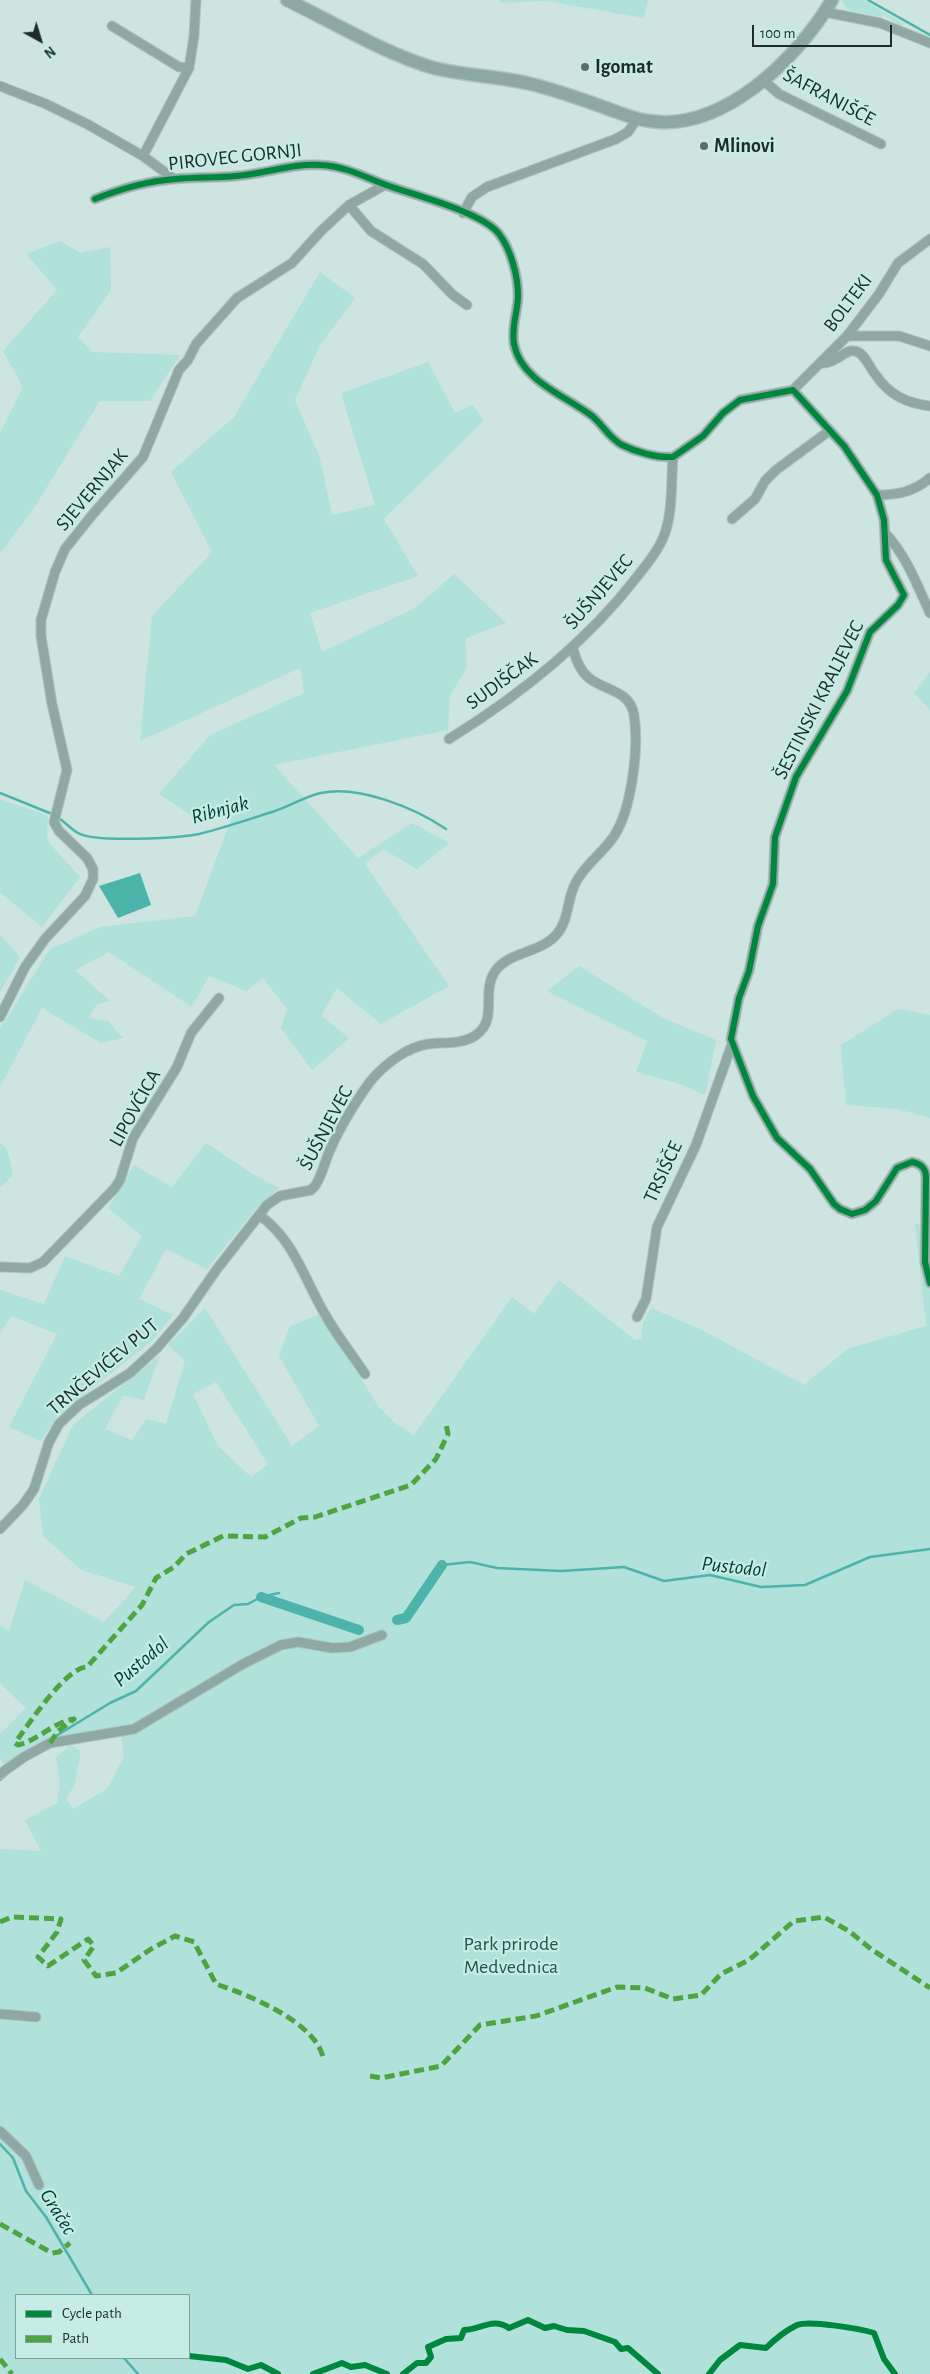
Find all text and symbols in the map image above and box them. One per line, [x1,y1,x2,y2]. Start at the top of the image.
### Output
north arrow [15,15,65,65]
scale bar [755,15,895,47]
text: 100 m [760,26,795,41]
text: N [41,43,58,60]
place label: Igomat [595,55,653,79]
marker: Igomat [579,61,591,73]
street label: ŠAFRANIŠĆE [779,63,879,131]
place label: Mlinovi [714,134,775,158]
street label: PIROVEC GORNJI [167,138,303,176]
marker: Mlinovi [698,140,710,152]
street label: BOLTEKI [818,269,878,337]
street label: SJEVERNJAK [51,444,133,536]
street label: ŠUŠNJEVEC [560,549,638,635]
street label: ŠESTINSKI KRALJEVEC [769,617,869,783]
street label: SUDIŠČAK [462,647,542,715]
water label: Ribnjak [188,790,252,830]
street label: LIPOVČICA [104,1065,166,1151]
street label: ŠUŠNJEVEC [294,1082,358,1174]
street label: TRSIŠČE [638,1137,688,1207]
street label: TRNČEVIĆEV PUT [42,1313,164,1421]
water label: Pustodol [700,1551,768,1583]
water label: Pustodol [108,1631,174,1693]
park label: Park prirode Medvednica [464,1932,558,1979]
water label: Gračec [34,2184,82,2240]
legend [15,2294,190,2359]
text: Cycle path [62,2306,122,2321]
text: Path [62,2331,89,2346]

